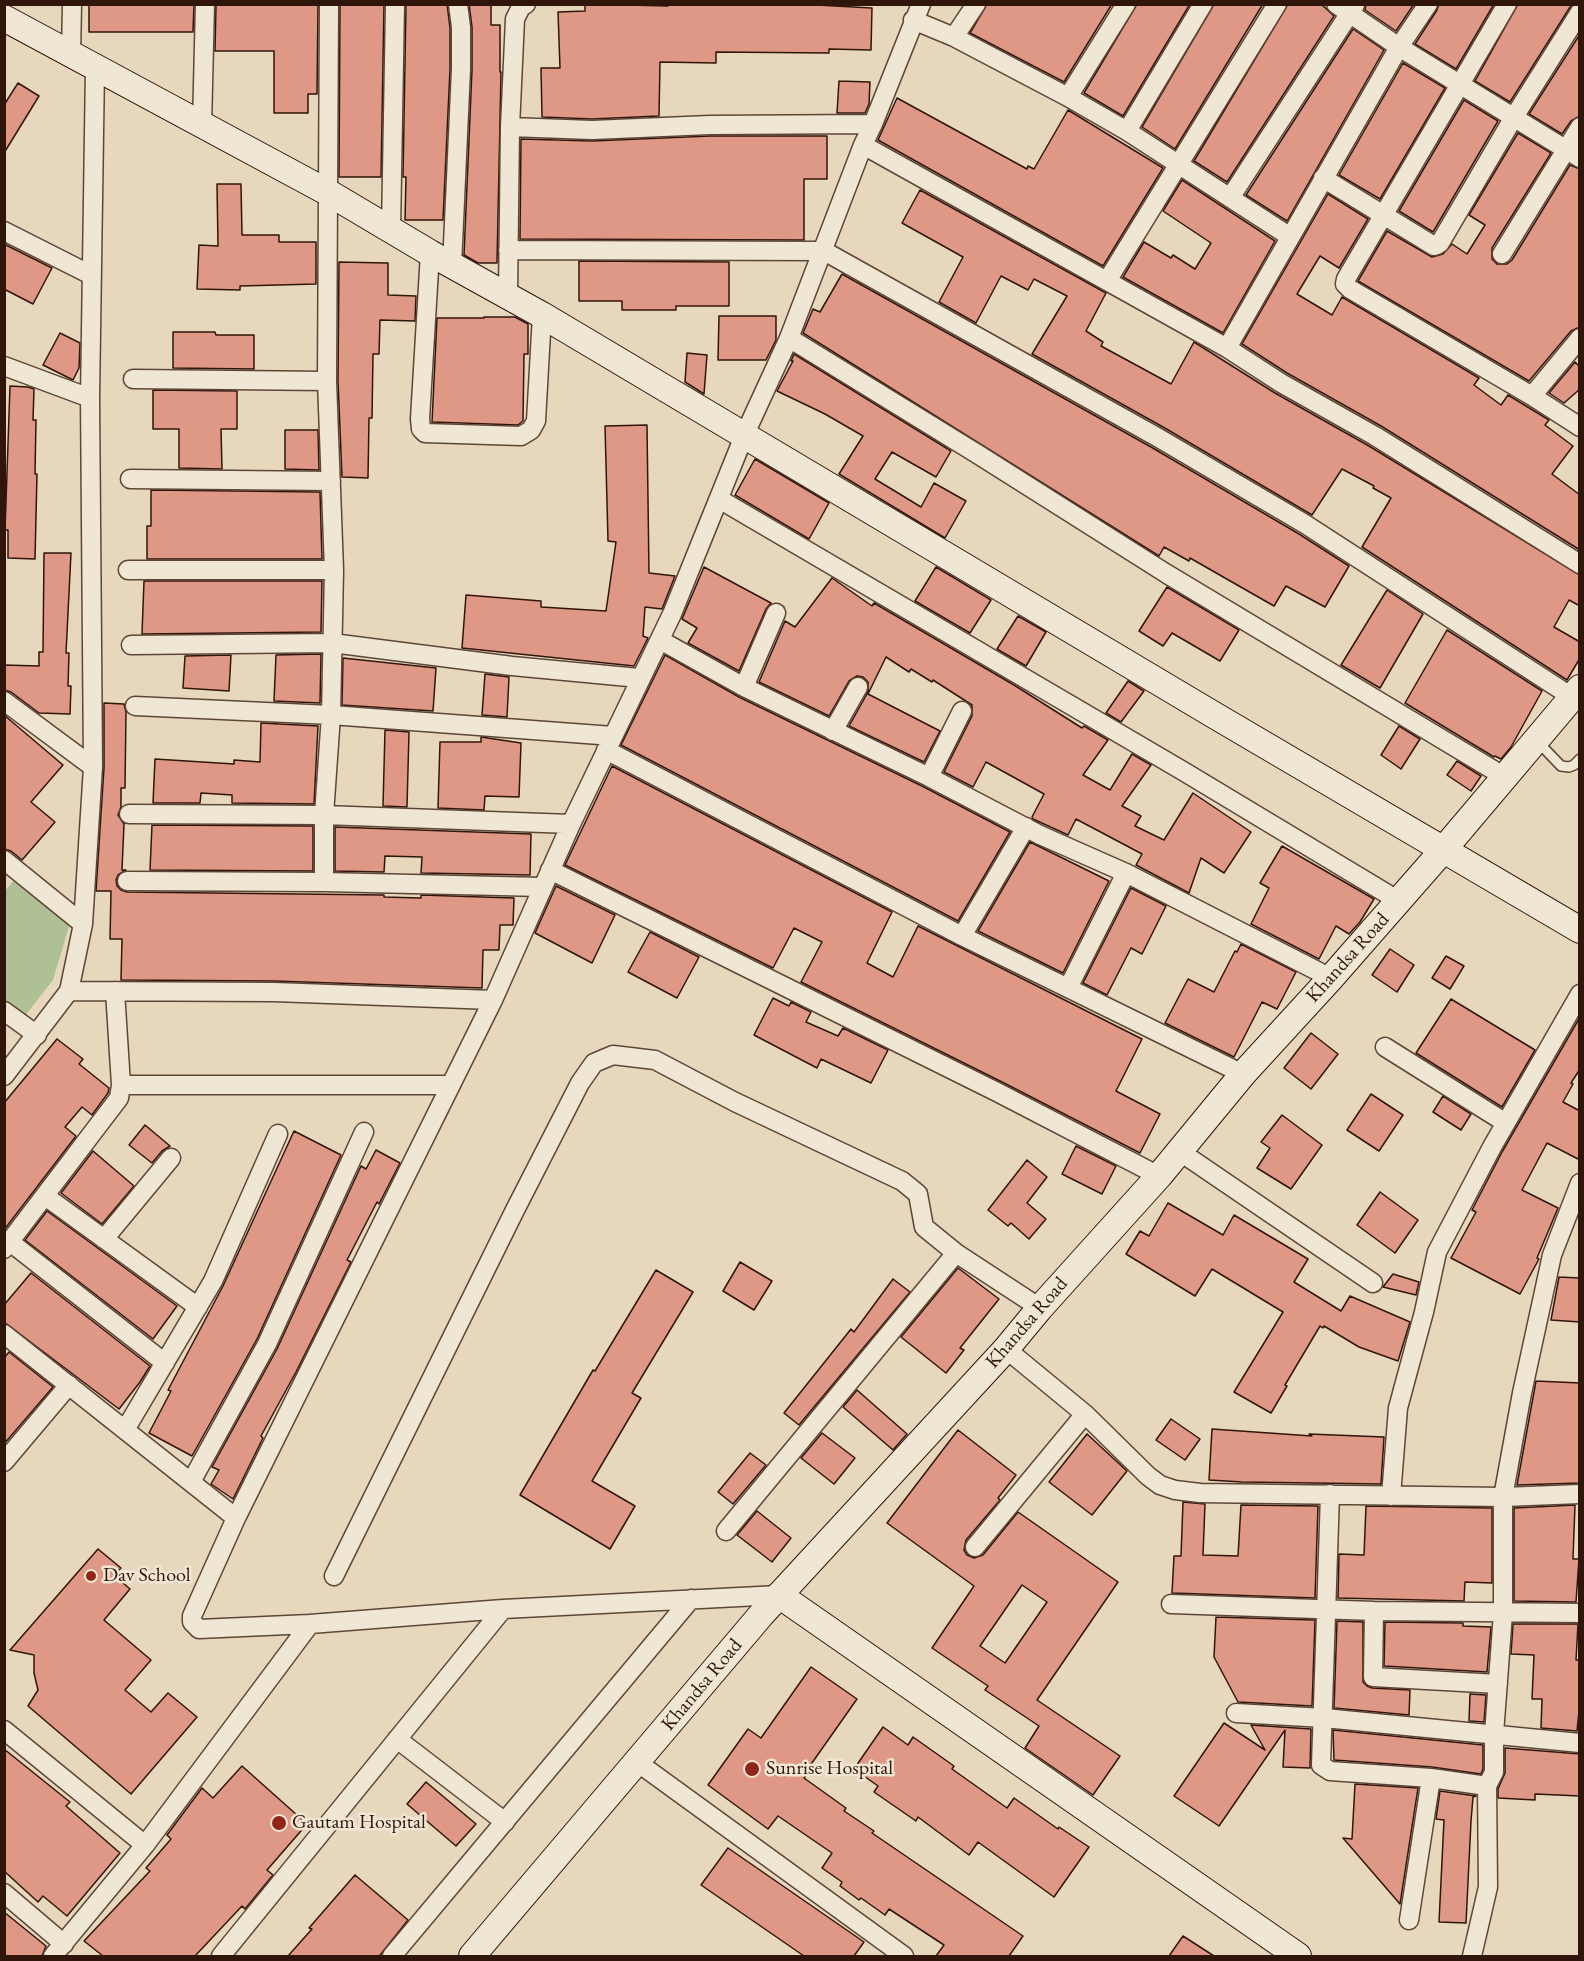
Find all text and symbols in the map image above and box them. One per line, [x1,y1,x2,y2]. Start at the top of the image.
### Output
street label: Khandsa Road [1301,908,1395,1008]
street label: Khandsa Road [981,1273,1073,1373]
place label: Dav School [103,1564,190,1588]
marker: Dav School [84,1569,98,1583]
street label: Khandsa Road [657,1634,747,1736]
place label: Sunrise Hospital [766,1757,893,1781]
marker: Sunrise Hospital [743,1760,761,1778]
place label: Gautam Hospital [292,1811,426,1835]
marker: Gautam Hospital [270,1814,288,1832]

